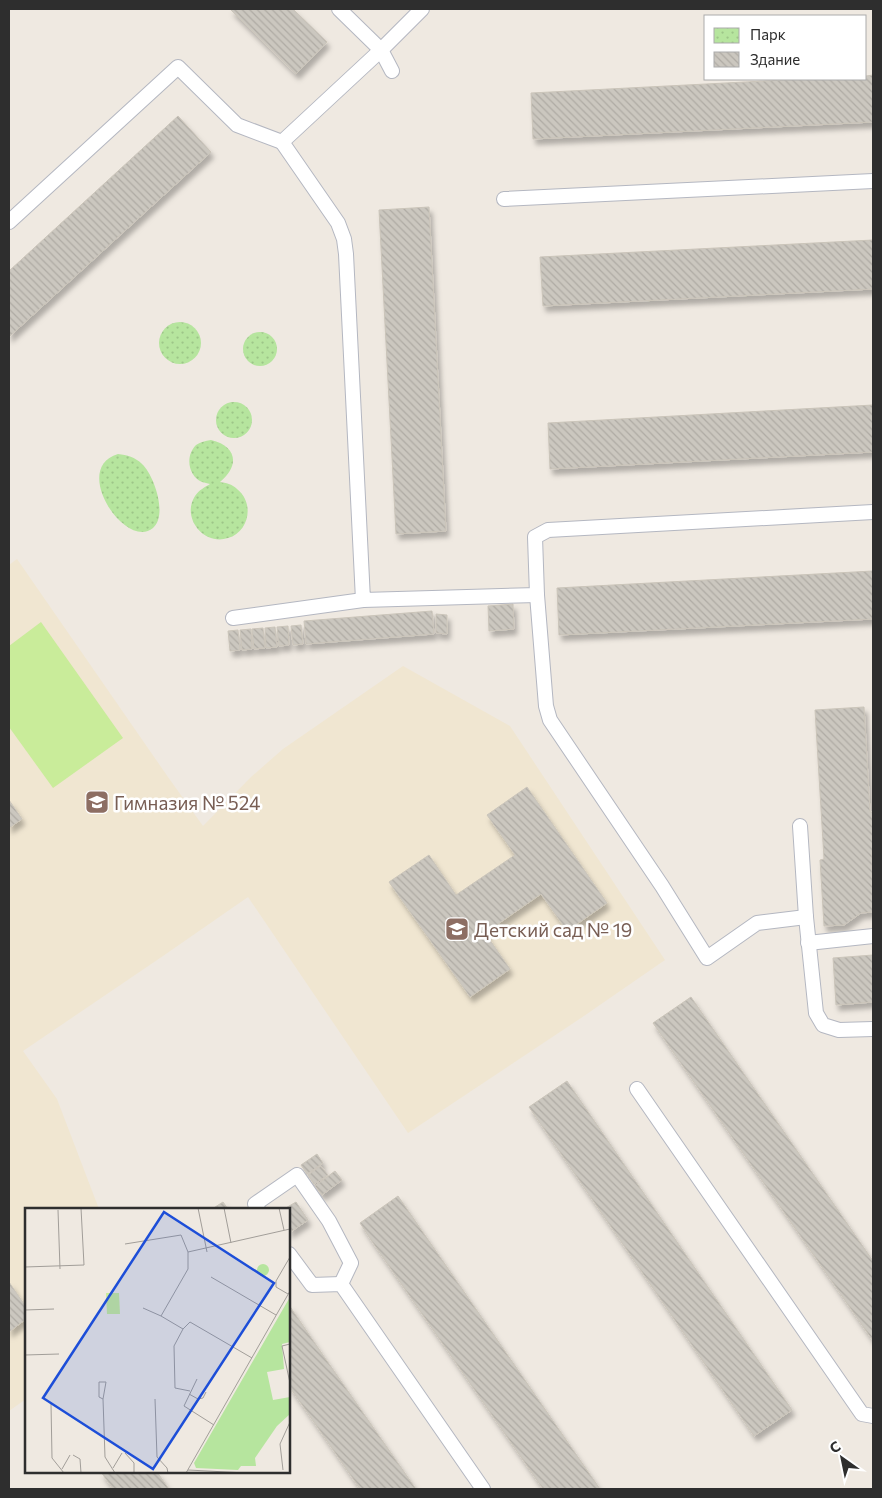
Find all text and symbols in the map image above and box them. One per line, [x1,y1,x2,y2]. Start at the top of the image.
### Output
legend [704,15,867,80]
text: Парк [750,25,786,43]
text: Здание [750,50,800,68]
school or university icon: Гимназия № 524 [84,789,110,815]
place label: Гимназия № 524 [114,791,260,814]
school or university icon: Детский сад № 19 [444,916,470,942]
place label: Детский сад № 19 [474,918,632,941]
inset map [25,1208,290,1473]
north arrow [817,1433,867,1483]
text: С [826,1437,843,1456]

